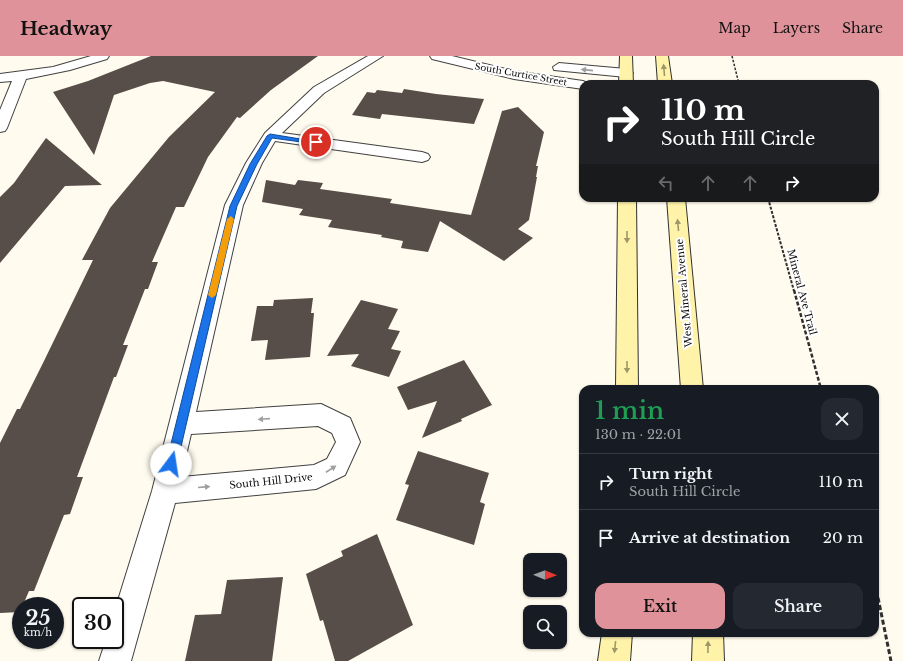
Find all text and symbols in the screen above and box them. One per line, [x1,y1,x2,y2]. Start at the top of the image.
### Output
text: Headway [20,17,112,40]
text: Map [718,19,751,37]
text: Layers [773,19,820,37]
text: Share [842,19,883,37]
street label: South Curtice Street [474,60,569,88]
one-way arrow [660,64,667,76]
one-way arrow [581,67,593,73]
text: 110 m [661,93,745,128]
icon: right [595,96,647,148]
pin [299,125,333,159]
text: South Hill Circle [661,128,815,150]
icon: arrive [305,131,327,153]
icon: left [655,172,677,194]
icon: ahead [697,172,719,194]
icon: ahead [739,172,761,194]
icon: right [781,172,803,194]
one-way arrow [675,219,681,231]
one-way arrow [624,231,630,244]
street label: West Mineral Avenue [673,238,695,349]
street label: Mineral Ave Trail [784,248,820,336]
one-way arrow [623,361,630,373]
text: 1 min [595,396,664,425]
button: close [821,398,863,440]
one-way arrow [258,415,270,422]
text: 130 m · 22:01 [595,426,682,443]
position arrow [150,443,192,485]
text: Turn right [629,464,712,483]
one-way arrow [325,465,337,472]
street label: South Hill Drive [229,470,314,492]
icon: right [595,471,617,493]
text: 110 m [819,472,863,491]
text: South Hill Circle [629,483,740,500]
one-way arrow [198,484,210,491]
icon: arrive [595,527,617,549]
text: Arrive at destination [629,528,790,547]
text: 20 m [823,528,863,547]
north arrow [523,553,567,597]
map controls [523,553,567,649]
button: Exit [595,583,725,629]
button: Share [733,583,863,629]
speed limit sign: 30 [72,597,124,649]
button: search [523,605,567,649]
text: 25 [26,606,50,630]
text: km/h [24,626,52,639]
one-way arrow [705,640,711,653]
one-way arrow [612,641,619,653]

